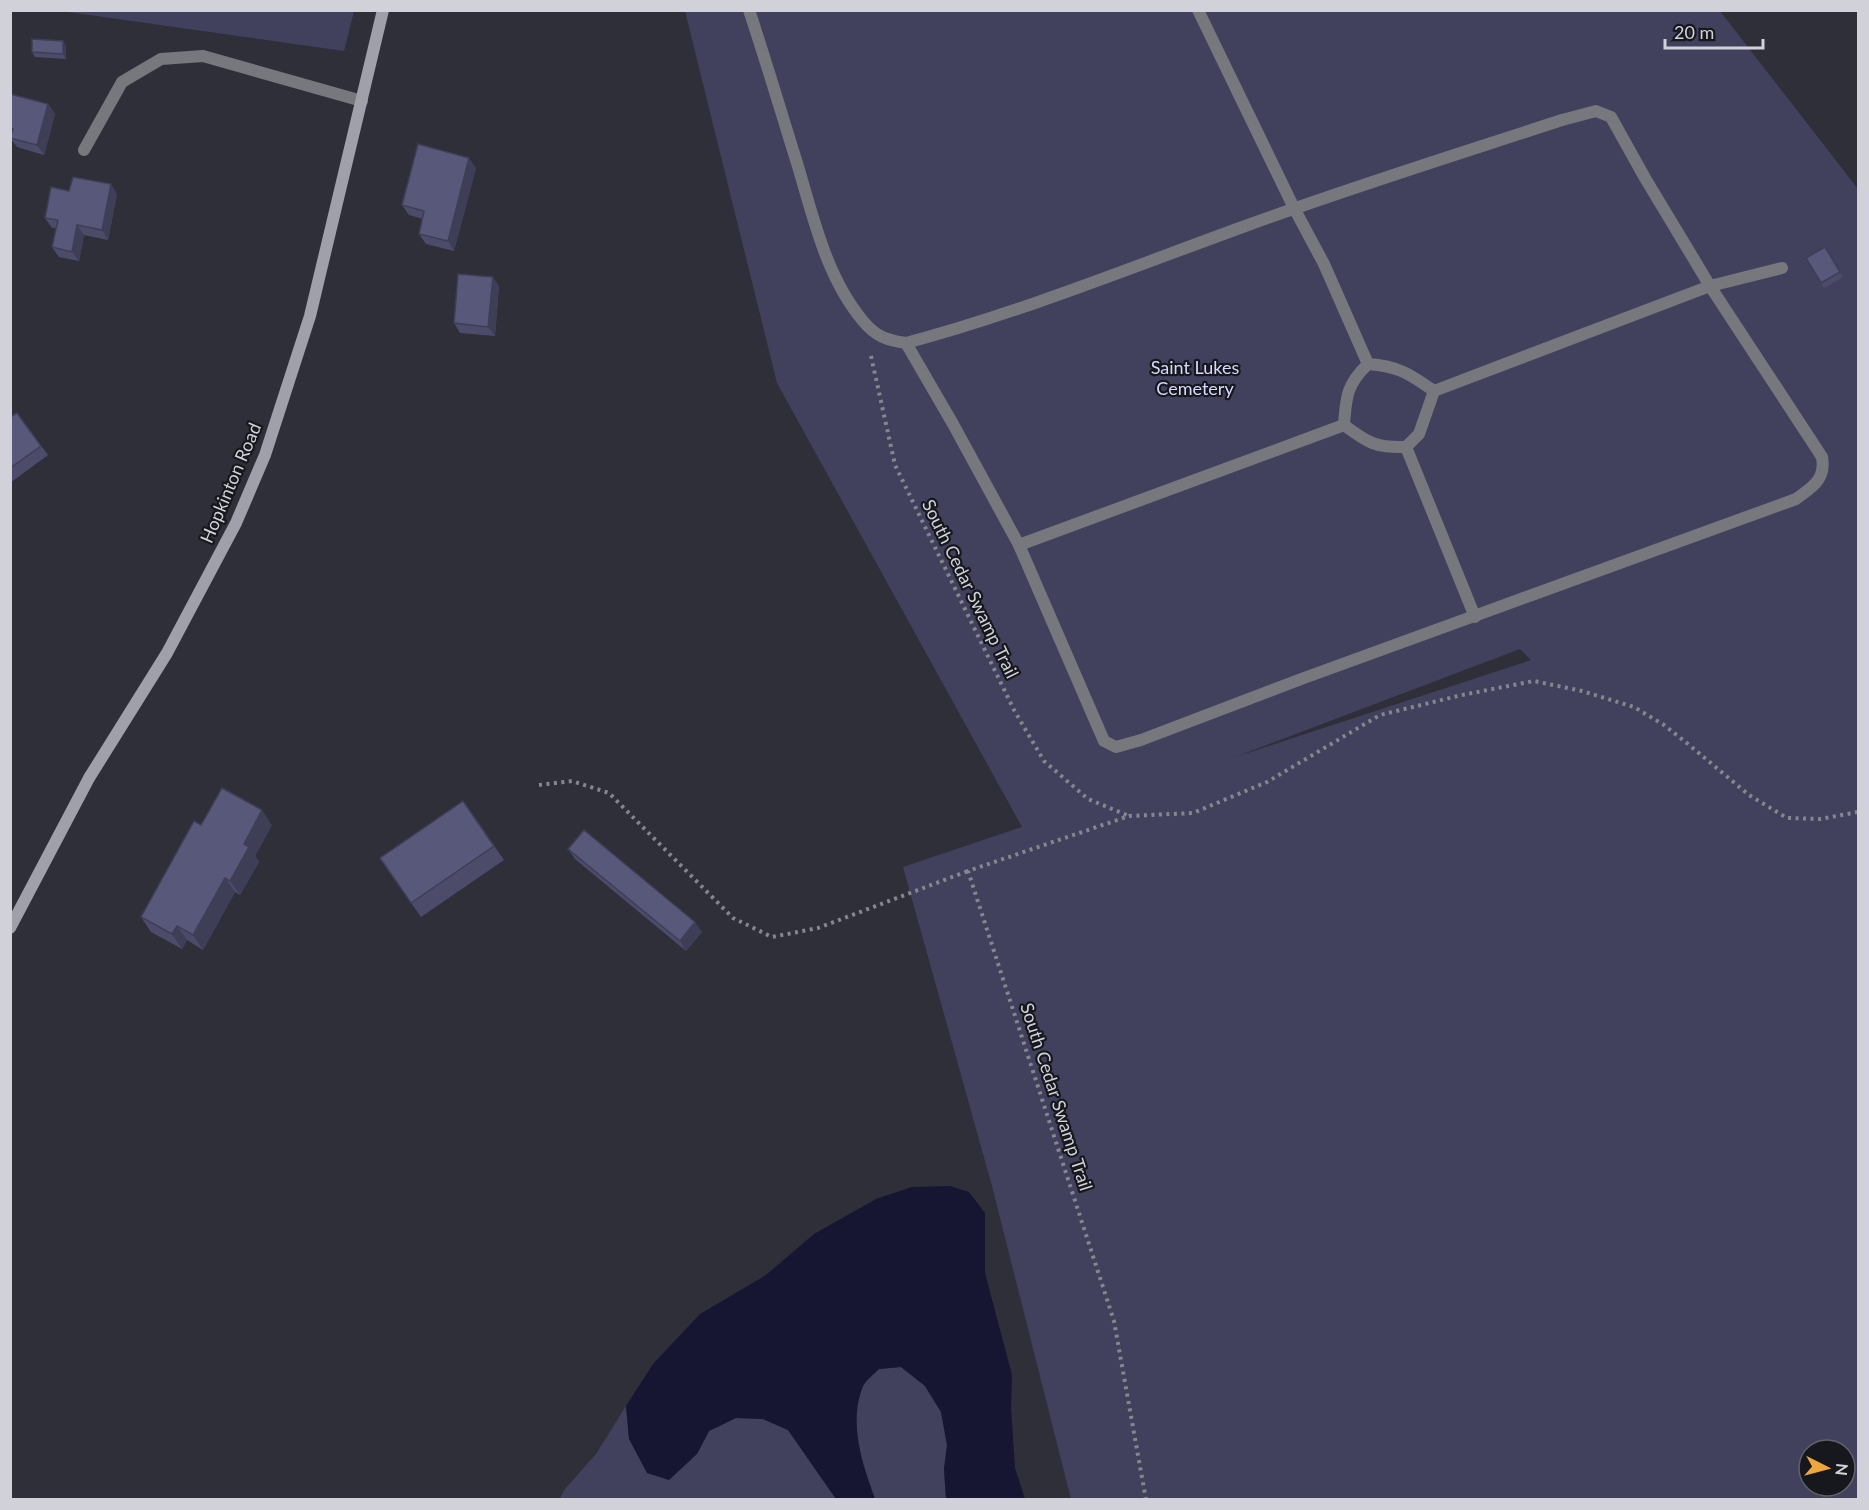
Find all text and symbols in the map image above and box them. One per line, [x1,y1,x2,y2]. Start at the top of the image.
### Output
scale bar [1665,12,1762,50]
text: 20 m [1674,21,1714,43]
park label: Saint Lukes Cemetery [1151,356,1239,399]
street label: Hopkinton Road [195,419,265,546]
street label: South Cedar Swamp Trail [918,496,1024,682]
street label: South Cedar Swamp Trail [1016,1000,1098,1193]
north arrow [1797,1438,1857,1498]
text: N [1832,1462,1853,1477]

